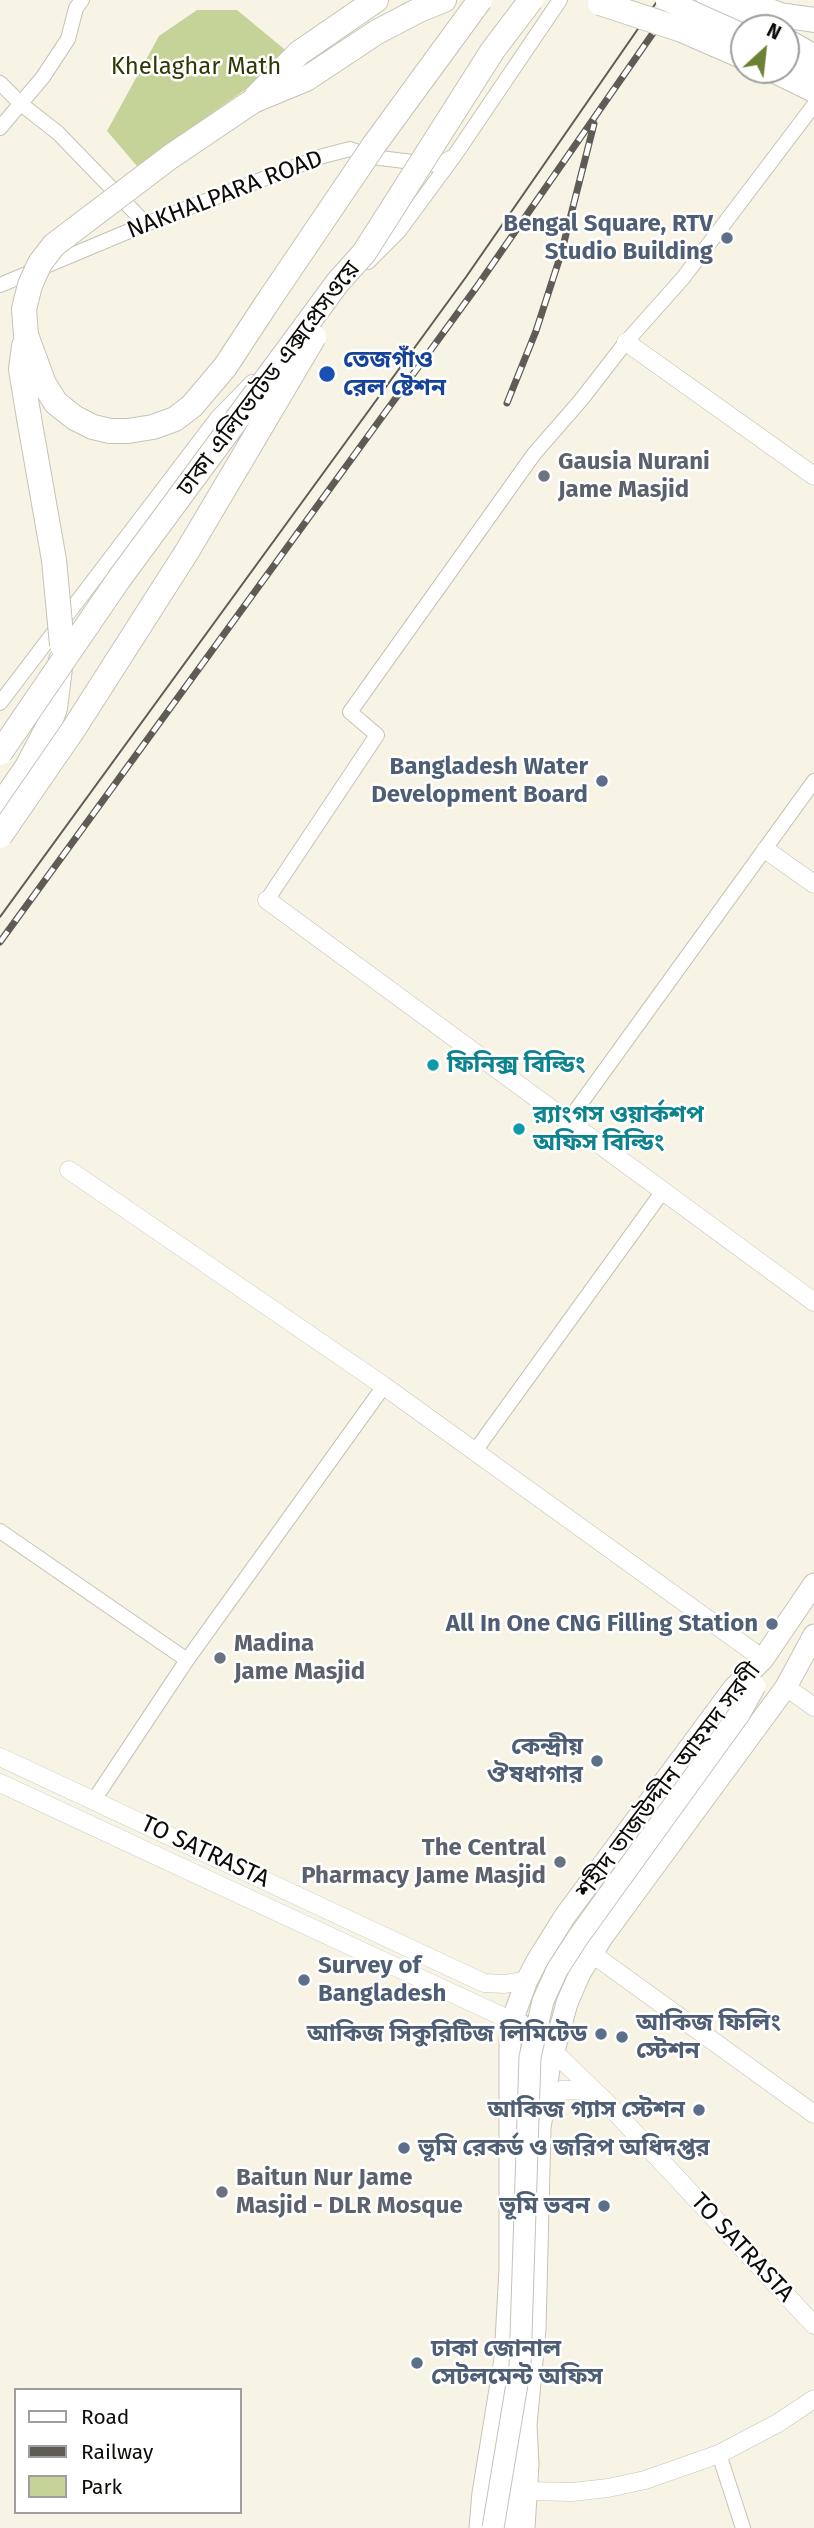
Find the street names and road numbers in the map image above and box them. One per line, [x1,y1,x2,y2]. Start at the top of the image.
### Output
street label: NAKHALPARA ROAD [123,144,327,246]
street label: ঢাকা এলিভেটেড এক্সপ্রেসওয়ে [171,256,367,502]
street label: শহীদ তাজউদ্দীন আহমদ সরণী [571,1657,767,1905]
street label: TO SATRASTA [136,1810,274,1894]
street label: TO SATRASTA [684,2188,800,2308]

